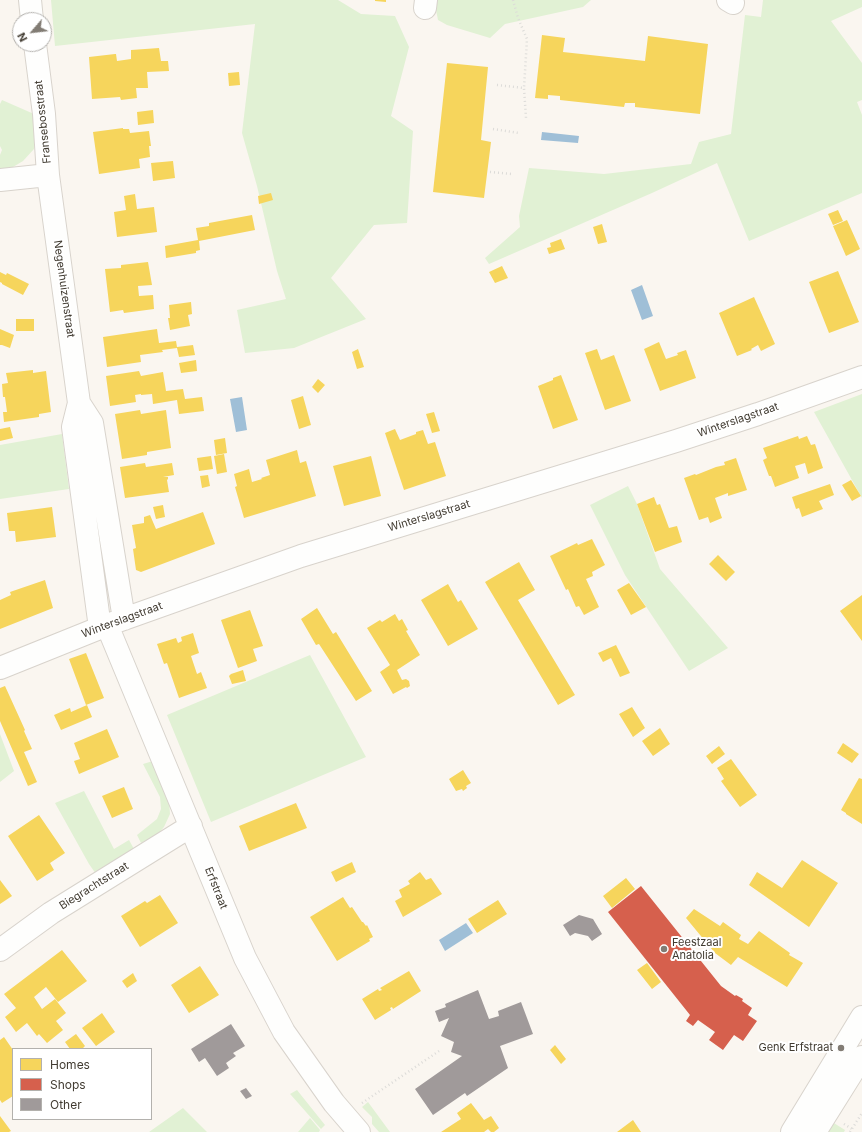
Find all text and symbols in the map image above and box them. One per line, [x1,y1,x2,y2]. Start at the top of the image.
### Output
north arrow [12,12,52,52]
text: N [14,30,30,44]
street label: Fransebosstraat [32,80,54,164]
street label: Negenhuizenstraat [51,239,77,339]
street label: Winterslagstraat [696,400,780,440]
street label: Winterslagstraat [386,497,472,535]
street label: Winterslagstraat [80,599,164,641]
street label: Biegrachtstraat [57,859,131,913]
street label: Erfstraat [202,865,230,911]
place label: Feestzaal Anatolia [672,936,721,962]
marker: Feestzaal Anatolia [659,944,669,954]
place label: Genk Erfstraat [759,1041,833,1055]
marker: Genk Erfstraat [836,1043,846,1053]
legend [12,1048,152,1120]
text: Homes [50,1057,90,1072]
text: Shops [50,1077,86,1092]
text: Other [50,1097,82,1112]

